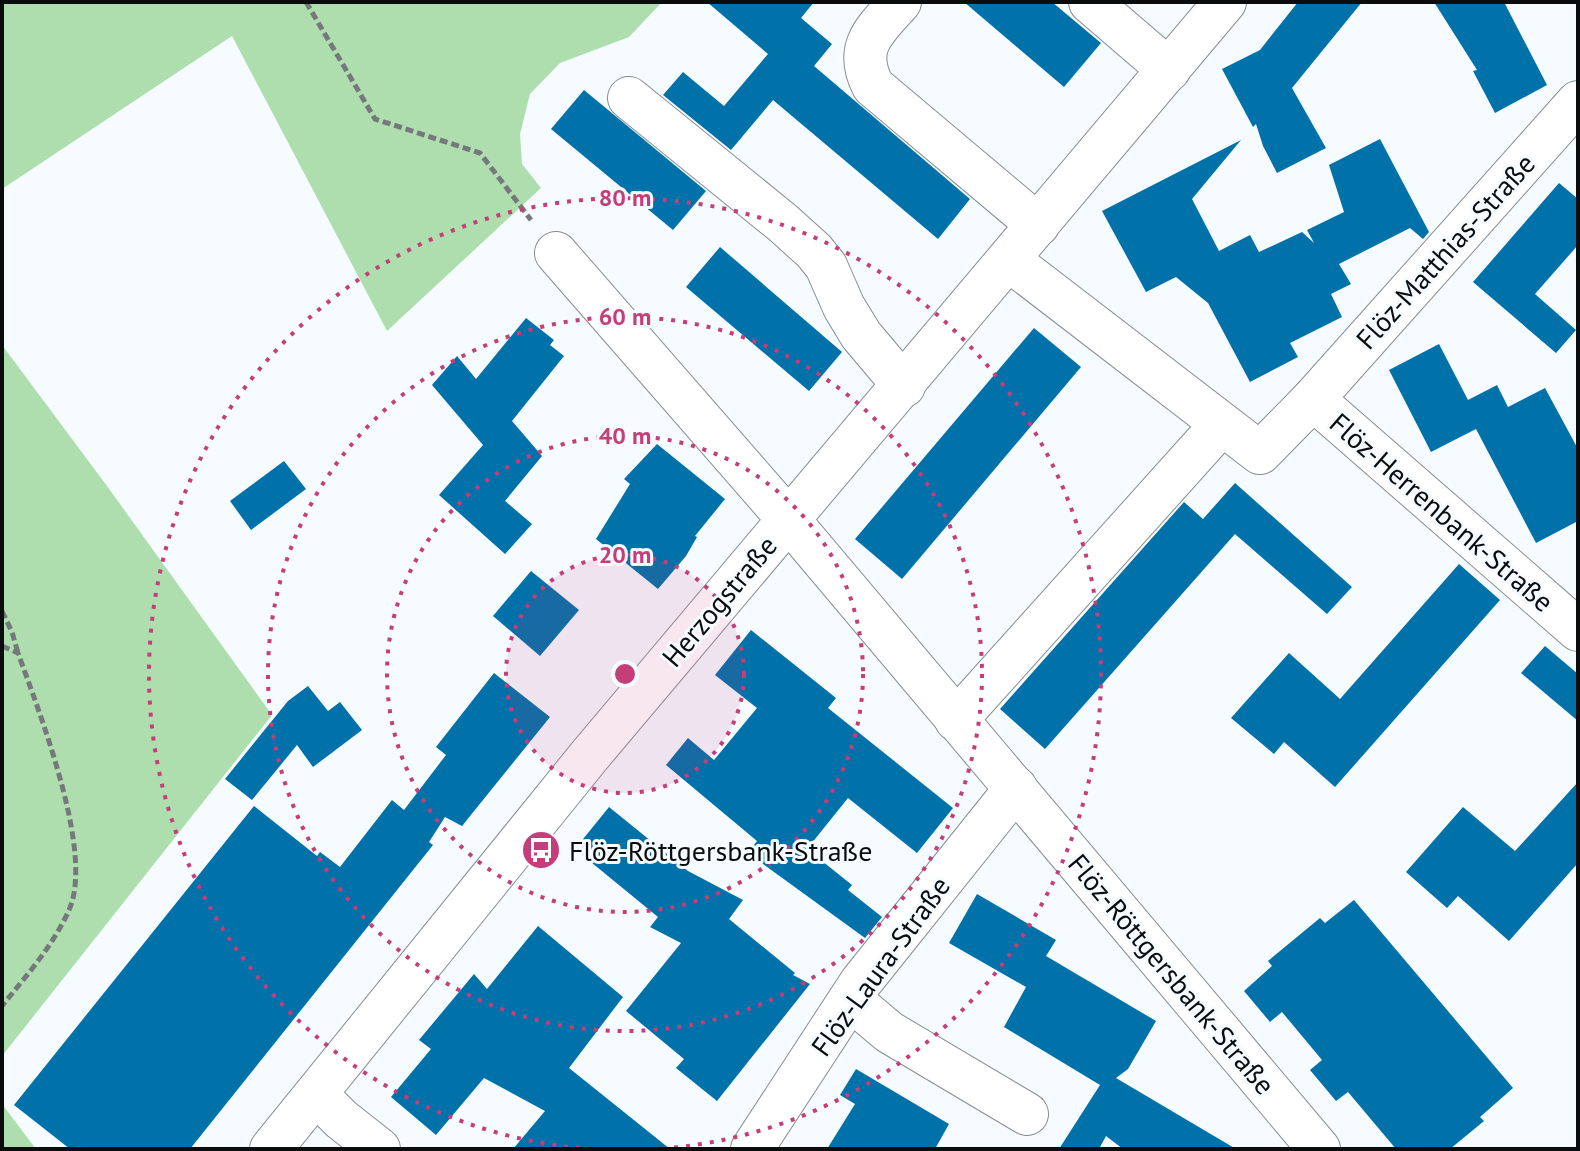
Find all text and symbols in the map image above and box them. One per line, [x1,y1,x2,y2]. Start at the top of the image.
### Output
street label: Flöz-Matthias-Straße [1347,145,1543,357]
text: 80 m [599,182,651,213]
text: 60 m [599,301,651,332]
street label: Flöz-Herrenbank-Straße [1322,404,1562,620]
text: 40 m [599,420,651,451]
street label: Herzogstraße [653,528,785,674]
text: 20 m [599,539,651,570]
centre of rings [611,660,639,688]
bus stop icon: Flöz-Röttgersbank-Straße [520,829,562,871]
place label: Flöz-Röttgersbank-Straße [569,832,872,869]
street label: Flöz-Röttgersbank-Straße [1060,846,1284,1102]
street label: Flöz-Laura-Straße [802,869,958,1063]

